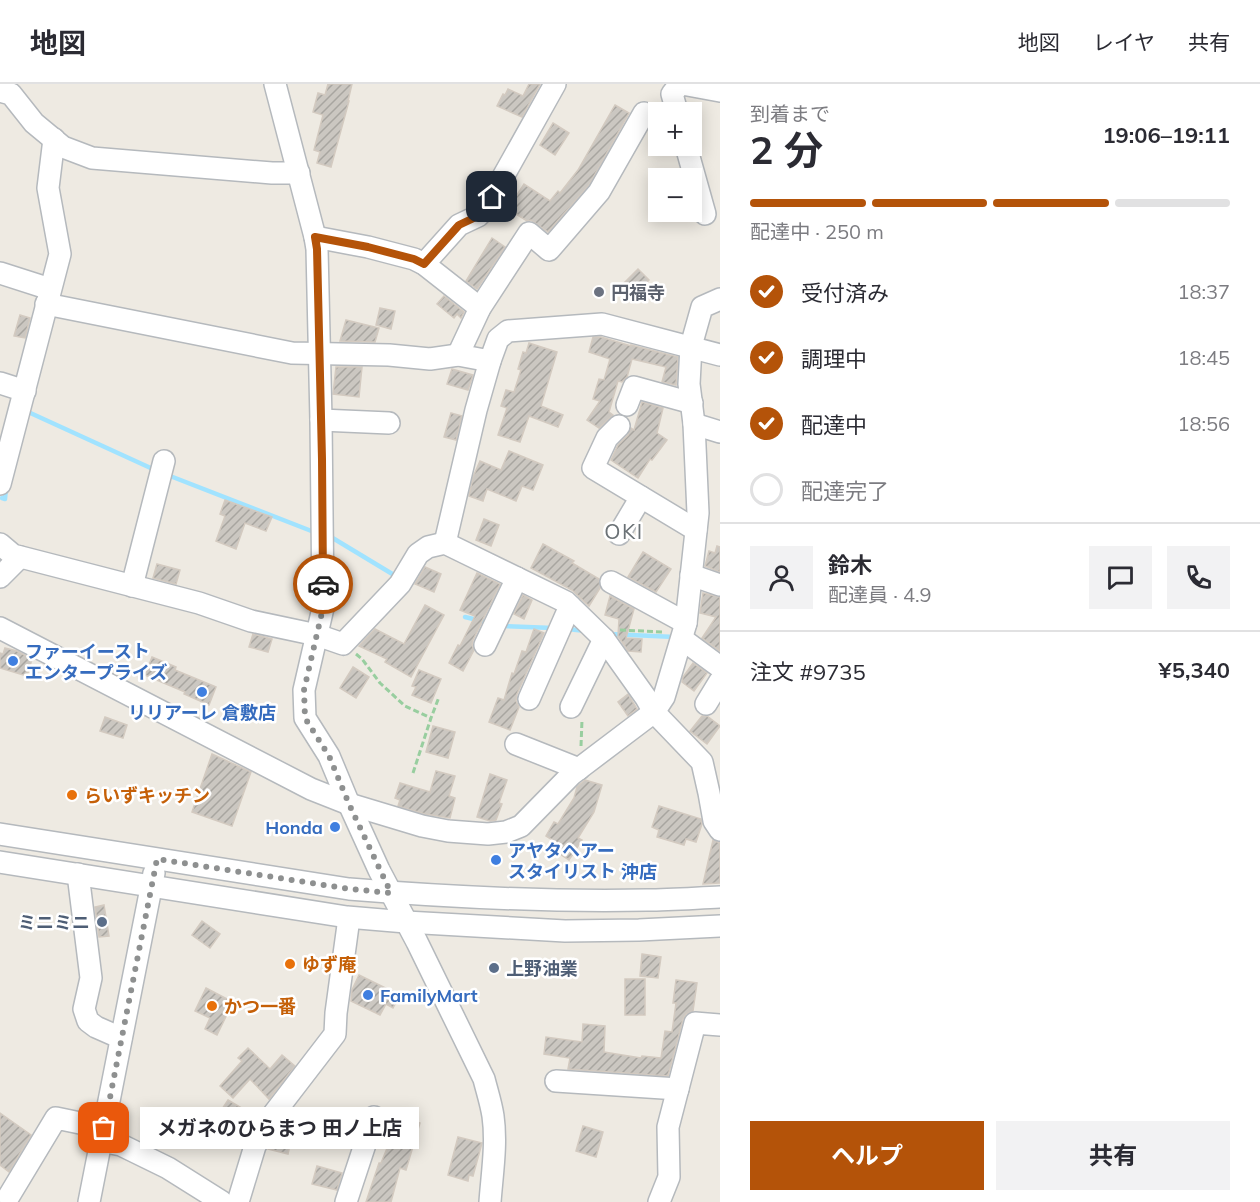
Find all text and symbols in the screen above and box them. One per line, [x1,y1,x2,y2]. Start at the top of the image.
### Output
text: 地図 [30,25,86,60]
text: 地図 [1018,29,1060,55]
text: レイヤ [1093,29,1155,55]
text: 共有 [1188,29,1230,55]
text: 到着まで [750,101,830,126]
map controls [648,102,702,222]
button: + [648,102,702,156]
text: 19:06–19:11 [1102,121,1230,149]
text: 2 分 [750,125,823,174]
button: − [648,168,702,222]
pin [466,171,517,222]
icon: home [475,180,508,213]
text: 配達中 · 250 m [750,219,884,244]
icon: check [750,275,783,308]
text: 受付済み [801,279,889,307]
text: 18:37 [1177,279,1230,304]
place label: 円福寺 [611,281,665,304]
marker: 円福寺 [592,285,606,299]
icon: check [750,341,783,374]
text: 調理中 [801,345,867,373]
text: 18:45 [1177,345,1230,370]
icon: check [750,407,783,440]
text: 配達中 [801,411,867,439]
text: 18:56 [1177,411,1230,436]
text: 配達完了 [801,477,889,505]
district label: OKI [604,518,644,544]
button: person [750,546,813,609]
button: chat [1089,546,1152,609]
button: phone [1167,546,1230,609]
text: 鈴木 [828,551,872,579]
courier [293,554,353,614]
icon: car [307,568,340,601]
text: 配達員 · 4.9 [828,582,932,607]
place label: ファーイースト エンタープライズ [25,640,167,684]
marker: ファーイースト エンタープライズ [6,654,20,668]
text: ¥5,340 [1159,656,1230,684]
text: 注文 #9735 [750,658,866,686]
marker: リリアーレ 倉敷店 [195,685,209,699]
place label: リリアーレ 倉敷店 [128,701,276,724]
place label: らいずキッチン [84,784,210,807]
marker: らいずキッチン [65,788,79,802]
place label: Honda [265,816,323,839]
marker: Honda [328,820,342,834]
place label: アヤタヘアー スタイリスト 沖店 [508,839,657,883]
marker: アヤタヘアー スタイリスト 沖店 [489,853,503,867]
place label: ミニミニ [18,911,90,934]
marker: ミニミニ [95,915,109,929]
place label: ゆず庵 [302,953,356,976]
marker: ゆず庵 [283,957,297,971]
place label: 上野油業 [506,957,578,980]
marker: 上野油業 [487,961,501,975]
place label: FamilyMart [380,984,478,1007]
marker: FamilyMart [361,988,375,1002]
place label: かつ一番 [224,995,296,1018]
marker: かつ一番 [205,999,219,1013]
pin [78,1102,129,1153]
callout: メガネのひらまつ 田ノ上店 [140,1107,419,1149]
icon: bag [87,1111,120,1144]
text: メガネのひらまつ 田ノ上店 [157,1115,402,1140]
button: ヘルプ [750,1121,984,1190]
button: 共有 [996,1121,1230,1190]

